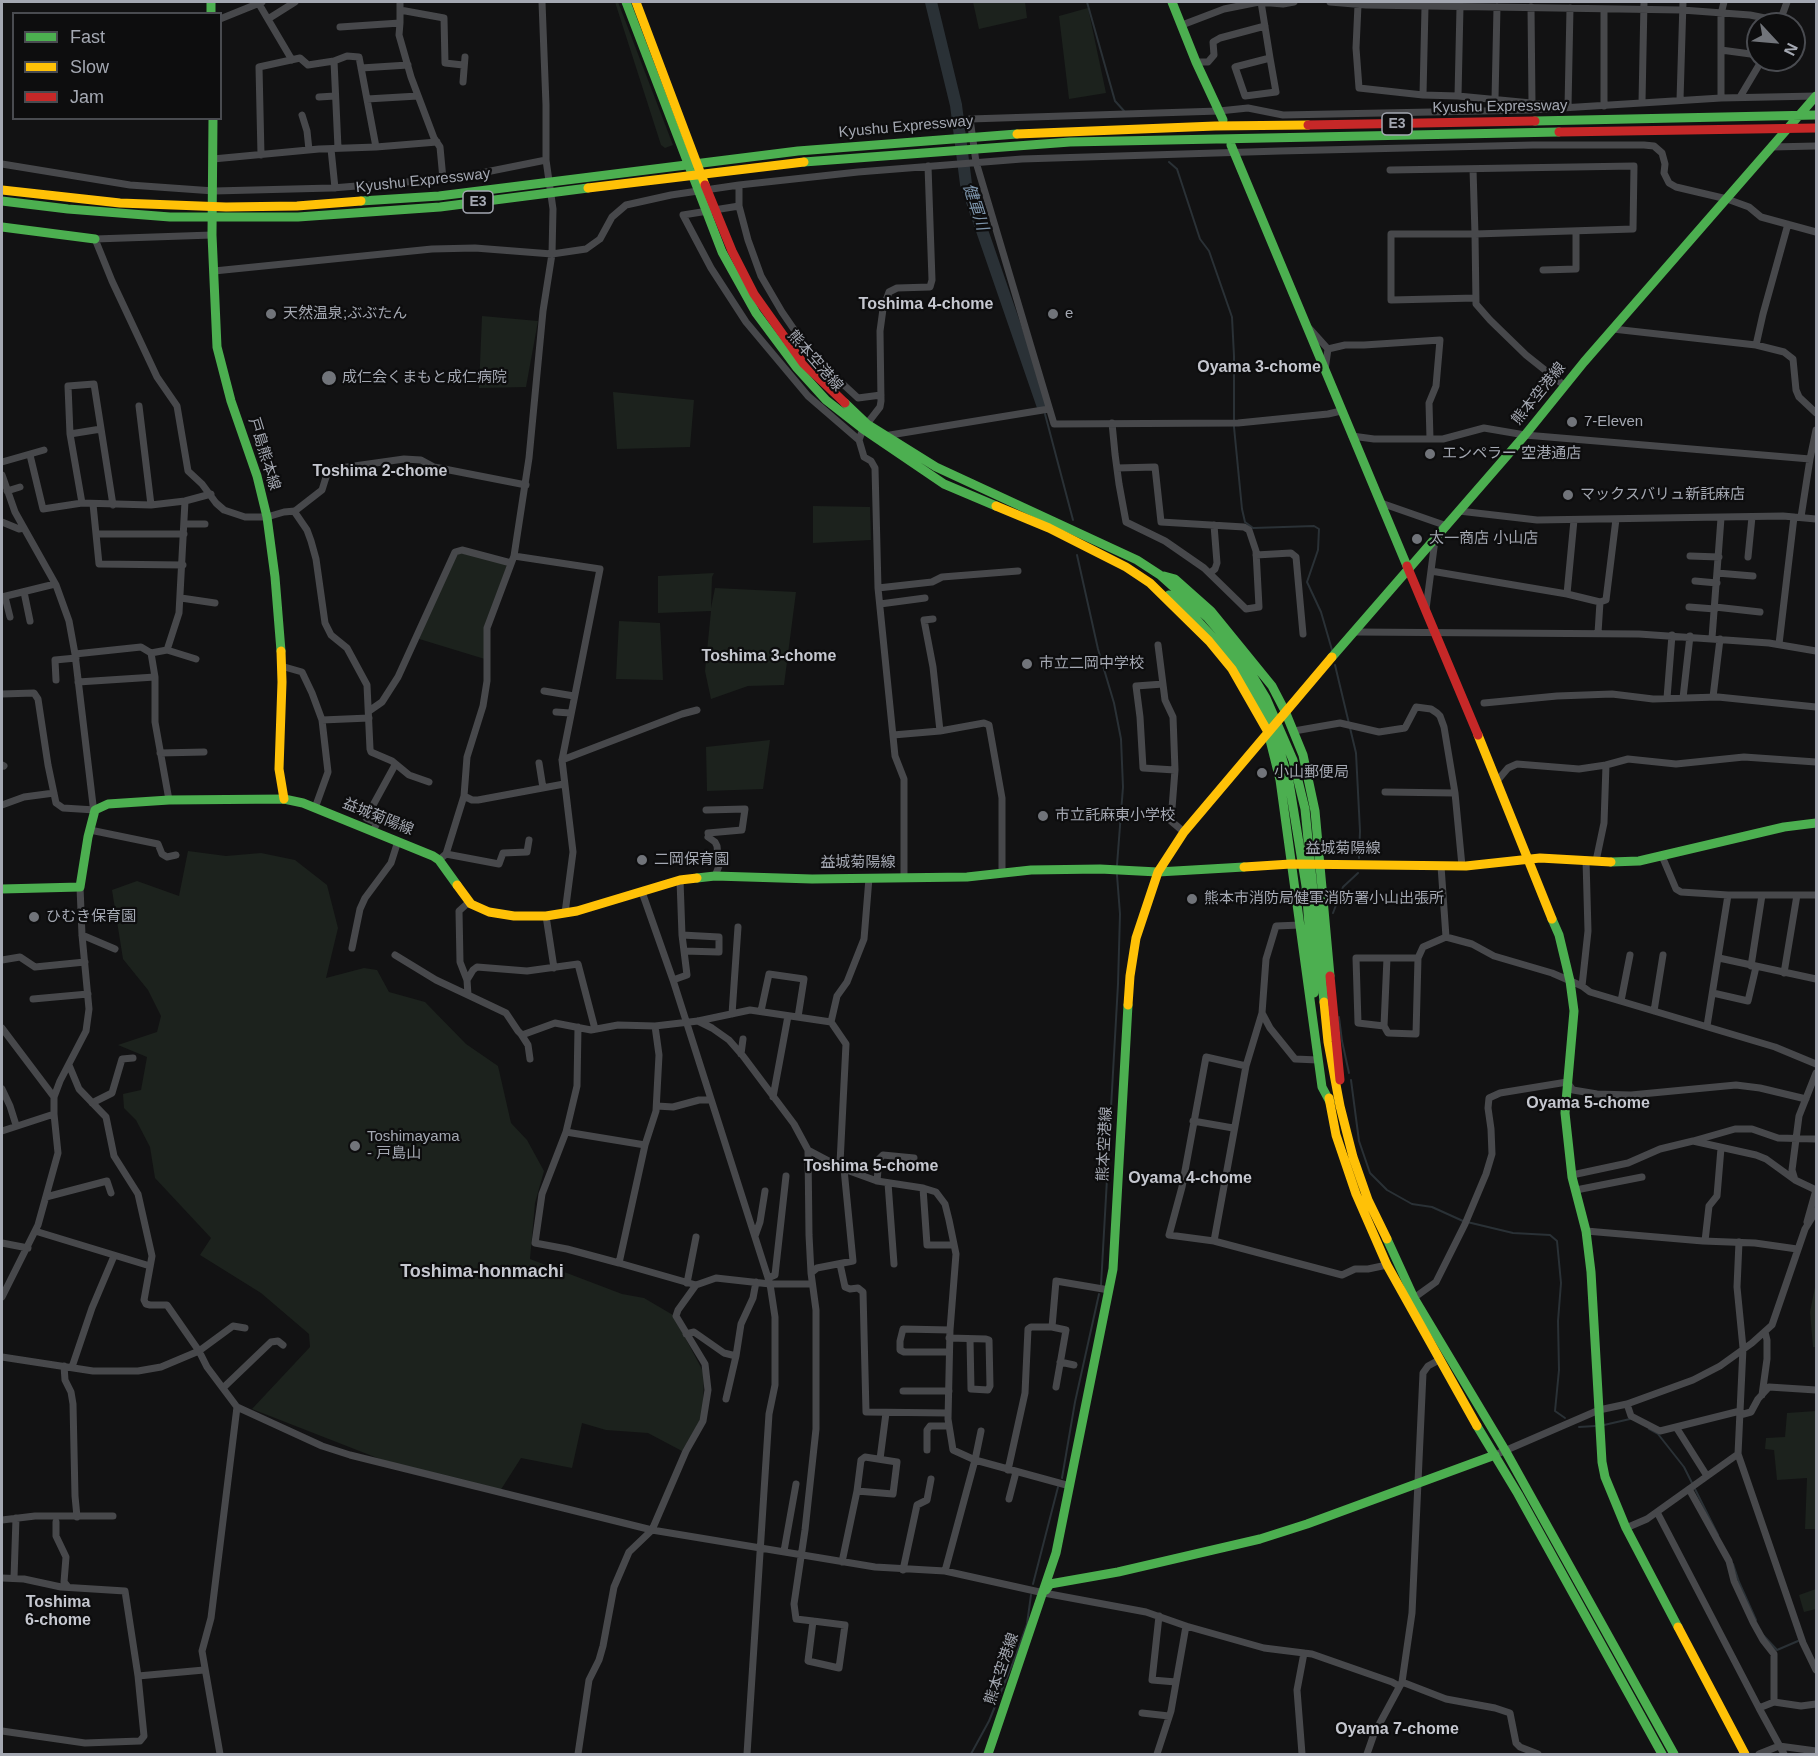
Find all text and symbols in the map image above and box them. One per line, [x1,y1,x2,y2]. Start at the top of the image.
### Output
legend [12,12,222,120]
north arrow [1746,12,1806,72]
text: Fast [70,27,105,47]
text: N [1781,40,1801,58]
text: Slow [70,57,109,77]
text: Jam [70,87,104,107]
street label: Kyushu Expressway [1432,97,1568,117]
street label: Kyushu Expressway [838,112,974,142]
road number: E3 [1382,113,1412,135]
street label: Kyushu Expressway [355,165,491,197]
water label: 健軍川 [958,181,992,233]
road number: E3 [463,191,493,213]
district label: Toshima 4-chome [859,295,993,315]
place label: 天然温泉;ぶぶたん [283,305,407,323]
place label: e [1065,305,1073,323]
marker: 天然温泉;ぶぶたん [264,307,278,321]
marker: e [1046,307,1060,321]
street label: 熊本空港線 [784,327,846,395]
district label: Oyama 3-chome [1197,358,1321,378]
street label: 熊本空港線 [1508,359,1570,429]
marker: 成仁会くまもと成仁病院 [320,369,338,387]
place label: 成仁会くまもと成仁病院 [342,369,507,387]
place label: 7-Eleven [1584,413,1643,431]
marker: 7-Eleven [1565,415,1579,429]
street label: 戸島熊本線 [244,416,284,492]
place label: エンペラー 空港通店 [1442,445,1581,463]
marker: エンペラー 空港通店 [1423,447,1437,461]
district label: Toshima 2-chome [313,462,447,482]
place label: マックスバリュ新託麻店 [1580,486,1745,504]
marker: マックスバリュ新託麻店 [1561,488,1575,502]
place label: 太一商店 小山店 [1429,530,1538,548]
marker: 太一商店 小山店 [1410,532,1424,546]
district label: Toshima 3-chome [702,647,836,667]
place label: 市立二岡中学校 [1039,655,1144,673]
marker: 市立二岡中学校 [1020,657,1034,671]
place label: 小山郵便局 [1274,764,1349,782]
marker: 小山郵便局 [1255,766,1269,780]
street label: 益城菊陽線 [340,795,416,839]
place label: 市立託麻東小学校 [1055,807,1175,825]
marker: 市立託麻東小学校 [1036,809,1050,823]
street label: 益城菊陽線 [1306,840,1380,858]
place label: 二岡保育園 [654,851,729,869]
marker: 二岡保育園 [635,853,649,867]
street label: 益城菊陽線 [821,854,895,872]
place label: 熊本市消防局健軍消防署小山出張所 [1204,890,1444,908]
marker: 熊本市消防局健軍消防署小山出張所 [1185,892,1199,906]
place label: ひむき保育園 [46,908,136,926]
marker: ひむき保育園 [27,910,41,924]
district label: Oyama 5-chome [1526,1094,1650,1114]
street label: 熊本空港線 [1094,1106,1116,1182]
place label: Toshimayama - 戸島山 [367,1128,460,1163]
marker: Toshimayama - 戸島山 [348,1139,362,1153]
district label: Toshima 5-chome [804,1157,938,1177]
district label: Oyama 4-chome [1128,1169,1252,1189]
district label: Toshima-honmachi [400,1261,564,1283]
district label: Toshima 6-chome [25,1593,91,1631]
street label: 熊本空港線 [981,1631,1023,1707]
district label: Oyama 7-chome [1335,1720,1459,1740]

